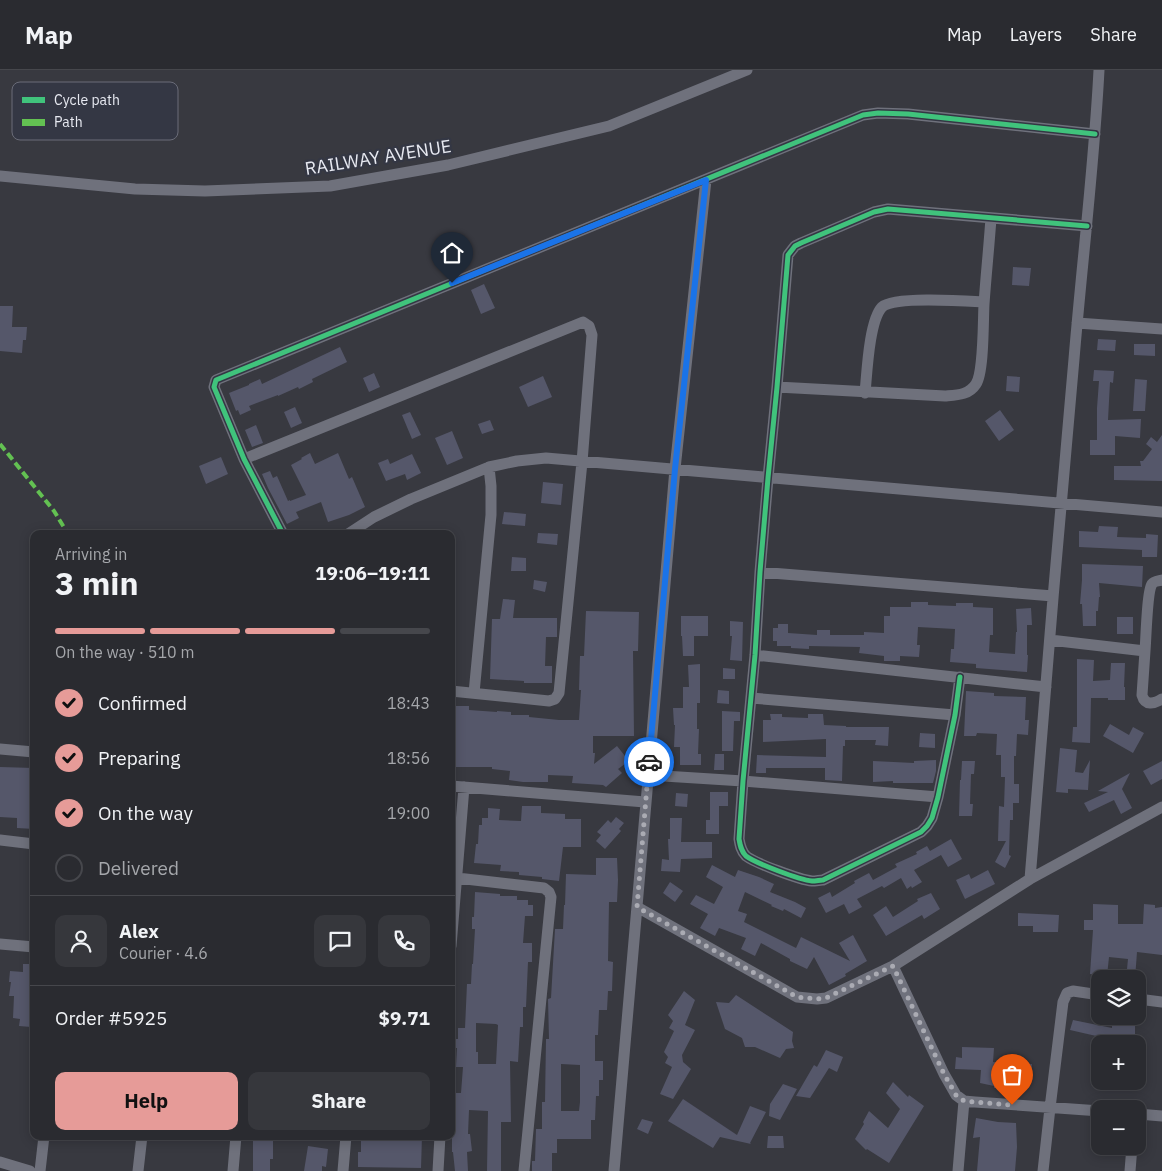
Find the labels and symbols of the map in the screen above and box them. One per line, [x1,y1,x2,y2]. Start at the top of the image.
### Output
legend [12,82,178,140]
text: Cycle path [54,91,120,109]
text: Path [54,113,83,131]
street label: RAILWAY AVENUE [303,134,453,180]
pin [431,232,473,283]
courier [624,737,674,787]
pin [991,1054,1033,1105]

